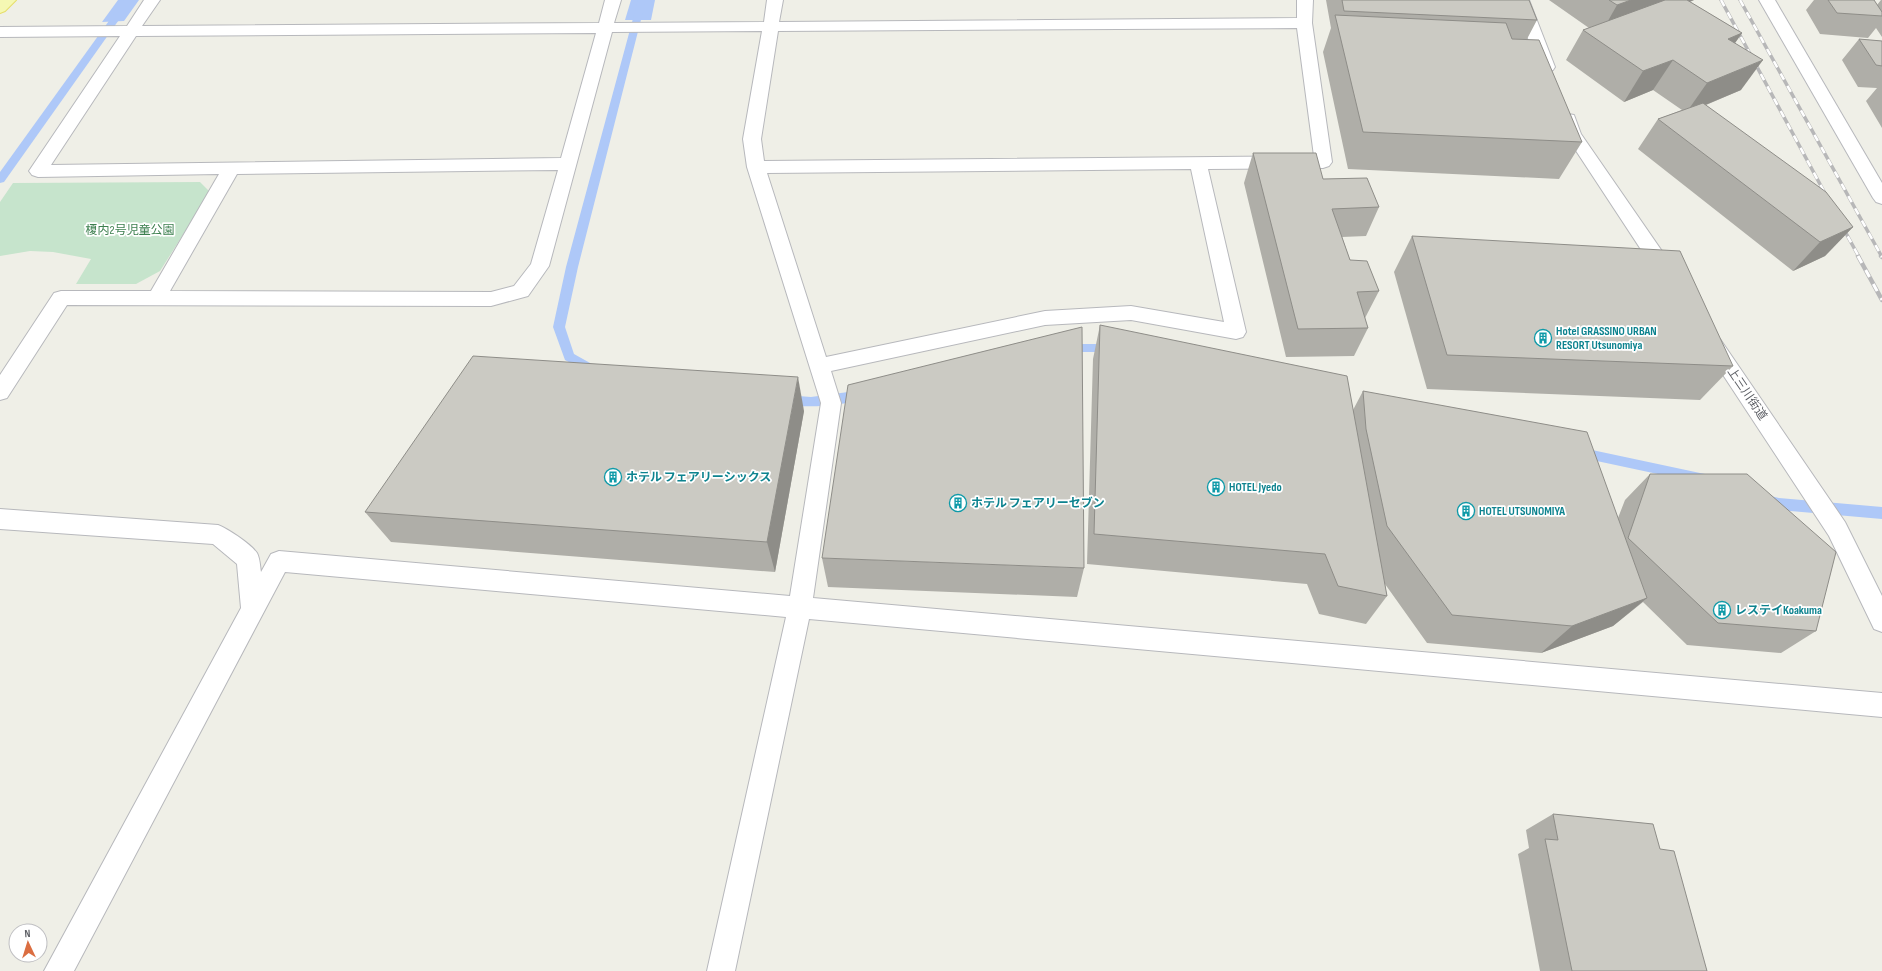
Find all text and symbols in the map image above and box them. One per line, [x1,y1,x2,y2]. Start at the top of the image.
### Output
park label: 榎内2号児童公園 [86,223,174,238]
place label: Hotel GRASSINO URBAN RESORT Utsunomiya [1556,324,1657,353]
building icon: Hotel GRASSINO URBAN RESORT Utsunomiya [1533,328,1553,348]
street label: 上三川街道 [1724,365,1770,423]
building icon: ホテル フェアリーシックス [603,467,623,487]
place label: ホテル フェアリーシックス [626,470,771,485]
building icon: HOTEL Jyedo [1206,477,1226,497]
place label: HOTEL Jyedo [1229,480,1282,495]
building icon: ホテル フェアリーセブン [948,493,968,513]
place label: ホテル フェアリーセブン [971,496,1105,511]
building icon: HOTEL UTSUNOMIYA [1456,501,1476,521]
place label: HOTEL UTSUNOMIYA [1479,504,1565,519]
building icon: レステイKoakuma [1712,600,1732,620]
place label: レステイKoakuma [1735,603,1822,618]
north arrow [8,923,48,963]
text: N [24,927,31,940]

